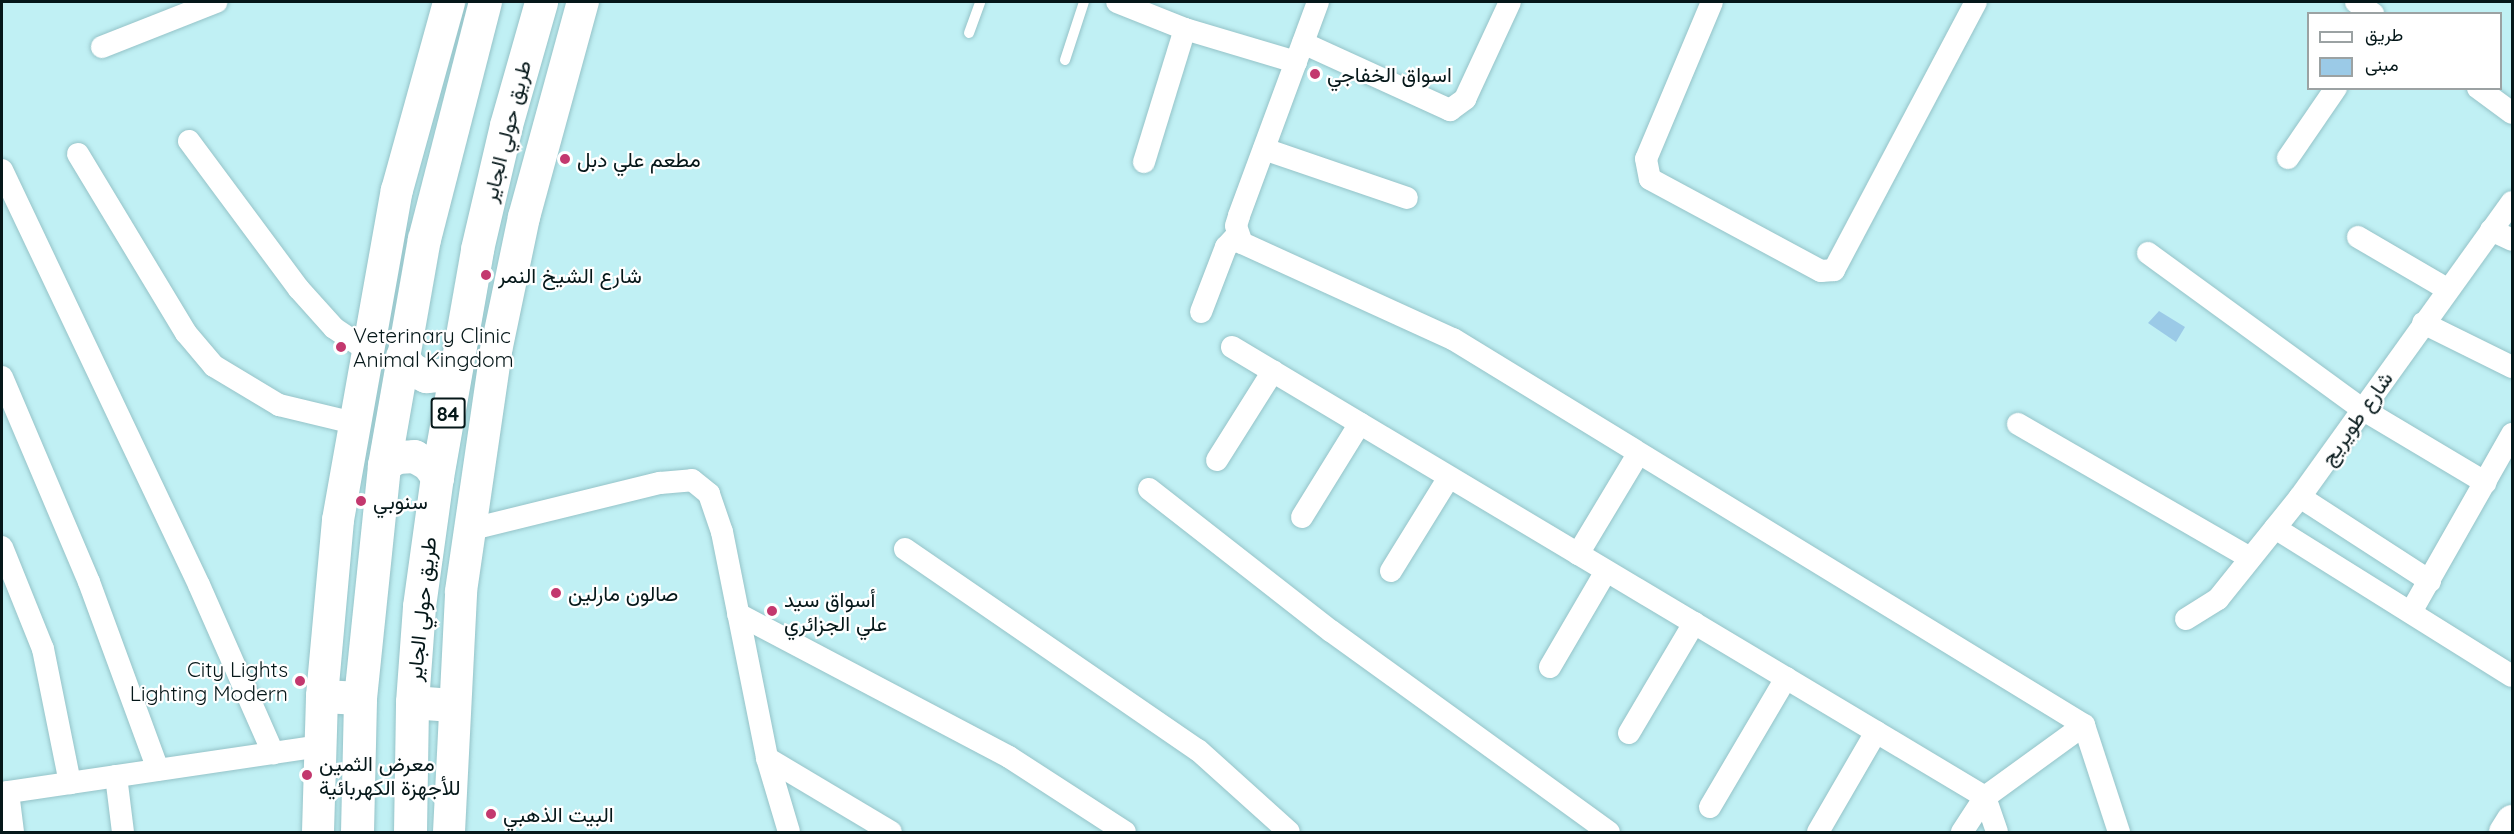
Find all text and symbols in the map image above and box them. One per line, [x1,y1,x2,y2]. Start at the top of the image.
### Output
legend [2307,12,2502,90]
text: طريق [2365,23,2403,46]
text: مبنى [2365,53,2399,76]
street label: طريق حولي الجاير [476,58,536,204]
place label: اسواق الخفاجي [1327,61,1452,87]
marker: اسواق الخفاجي [1308,67,1322,81]
place label: مطعم علي دبل [577,146,701,172]
marker: مطعم علي دبل [558,152,572,166]
place label: شارع الشيخ النمر [498,262,642,288]
marker: شارع الشيخ النمر [479,268,493,282]
place label: Veterinary Clinic Animal Kingdom [353,322,514,372]
marker: Veterinary Clinic Animal Kingdom [334,340,348,354]
street label: شارع طويريج [2315,366,2397,470]
road number: 84 [430,396,466,430]
place label: سنوبي [373,488,428,514]
marker: سنوبي [354,494,368,508]
street label: طريق حولي الجاير [401,535,441,683]
place label: صالون مارلين [568,580,678,606]
marker: صالون مارلين [549,586,563,600]
place label: أسواق سيد علي الجزائري [784,586,887,636]
marker: أسواق سيد علي الجزائري [765,604,779,618]
place label: City Lights Lighting Modern [130,656,288,706]
marker: City Lights Lighting Modern [293,674,307,688]
place label: معرض الثمين للأجهزة الكهربائية [319,750,461,800]
marker: معرض الثمين للأجهزة الكهربائية [300,768,314,782]
place label: البيت الذهبي [503,801,614,827]
marker: البيت الذهبي [484,807,498,821]

